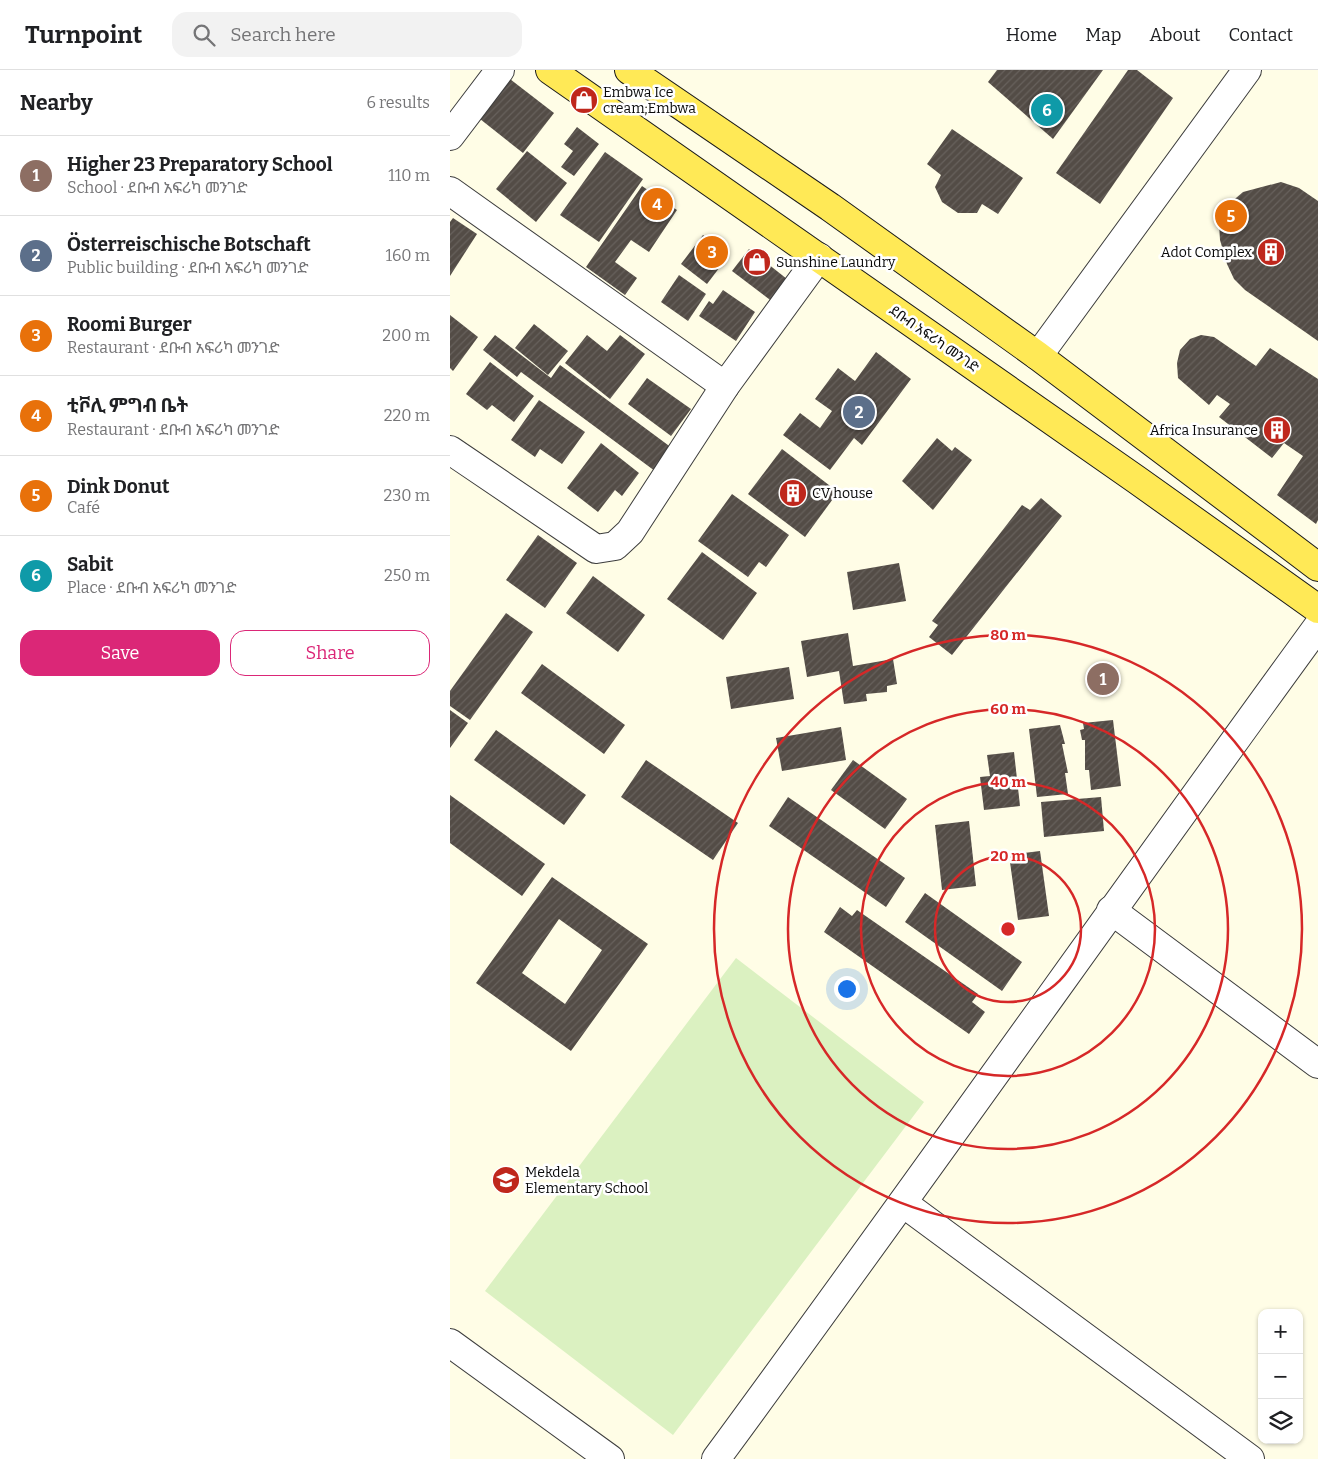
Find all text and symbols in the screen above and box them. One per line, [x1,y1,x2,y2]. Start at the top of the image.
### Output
search box [172,12,522,57]
text: Turnpoint [25,21,142,49]
icon: search [190,21,218,49]
text: Search here [230,23,336,46]
text: Home [1006,24,1057,46]
text: Map [1085,24,1121,46]
text: About [1149,24,1200,46]
text: Contact [1228,24,1293,46]
place label: Embwa Ice cream;Embwa [603,84,696,117]
shop icon: Embwa Ice cream;Embwa [569,85,599,115]
text: Nearby [20,90,93,116]
pin: 6 [1031,91,1063,129]
text: 6 results [367,93,430,112]
text: Higher 23 Preparatory School [67,153,333,176]
text: 1 [33,166,39,185]
text: 110 m [388,166,430,185]
text: School · ደቡብ አፍሪካ መንገድ [67,178,248,197]
pin: 4 [641,185,673,223]
pin: 5 [1215,197,1247,235]
text: Österreischische Botschaft [67,233,311,256]
pin: 3 [696,233,728,271]
building icon: Adot Complex [1256,237,1286,267]
place label: Adot Complex [1161,244,1252,261]
text: 2 [31,246,41,265]
text: 160 m [385,246,430,265]
shop icon: Sunshine Laundry [742,247,772,277]
place label: Sunshine Laundry [776,254,896,271]
text: Public building · ደቡብ አፍሪካ መንገድ [67,258,309,277]
street label: ደቡብ አፍሪካ መንገድ [886,302,982,376]
text: Roomi Burger [67,313,192,336]
text: 3 [31,326,41,345]
text: 200 m [382,326,430,345]
text: Restaurant · ደቡብ አፍሪካ መንገድ [67,338,280,357]
pin: 2 [843,393,875,431]
text: ቲቮሊ ምግብ ቤት [67,394,188,417]
text: 4 [31,406,41,425]
text: 220 m [384,406,430,425]
building icon: Africa Insurance [1262,415,1292,445]
text: Restaurant · ደቡብ አፍሪካ መንገድ [67,420,280,439]
place label: Africa Insurance [1150,422,1258,439]
text: Dink Donut [67,475,169,498]
building icon: CV house [778,478,808,508]
place label: CV house [812,485,873,502]
text: 5 [32,486,40,505]
text: 230 m [383,486,430,505]
text: Café [67,498,100,517]
text: Sabit [67,553,114,576]
text: 6 [31,566,41,585]
text: 250 m [384,566,430,585]
text: Place · ደቡብ አፍሪካ መንገድ [67,578,237,597]
text: 80 m [990,626,1026,644]
button: Save [20,630,220,676]
button: Share [230,630,430,676]
pin: 1 [1087,660,1119,698]
text: 60 m [990,700,1026,718]
text: 40 m [990,773,1027,791]
text: 20 m [991,847,1026,865]
centre of rings [999,920,1017,938]
your location [834,976,860,1002]
place label: Mekdela Elementary School [525,1164,648,1197]
school or university icon: Mekdela Elementary School [491,1165,521,1195]
map controls [1258,1309,1303,1444]
button: + [1258,1309,1303,1354]
button: − [1258,1354,1303,1399]
button: layers [1258,1399,1303,1444]

